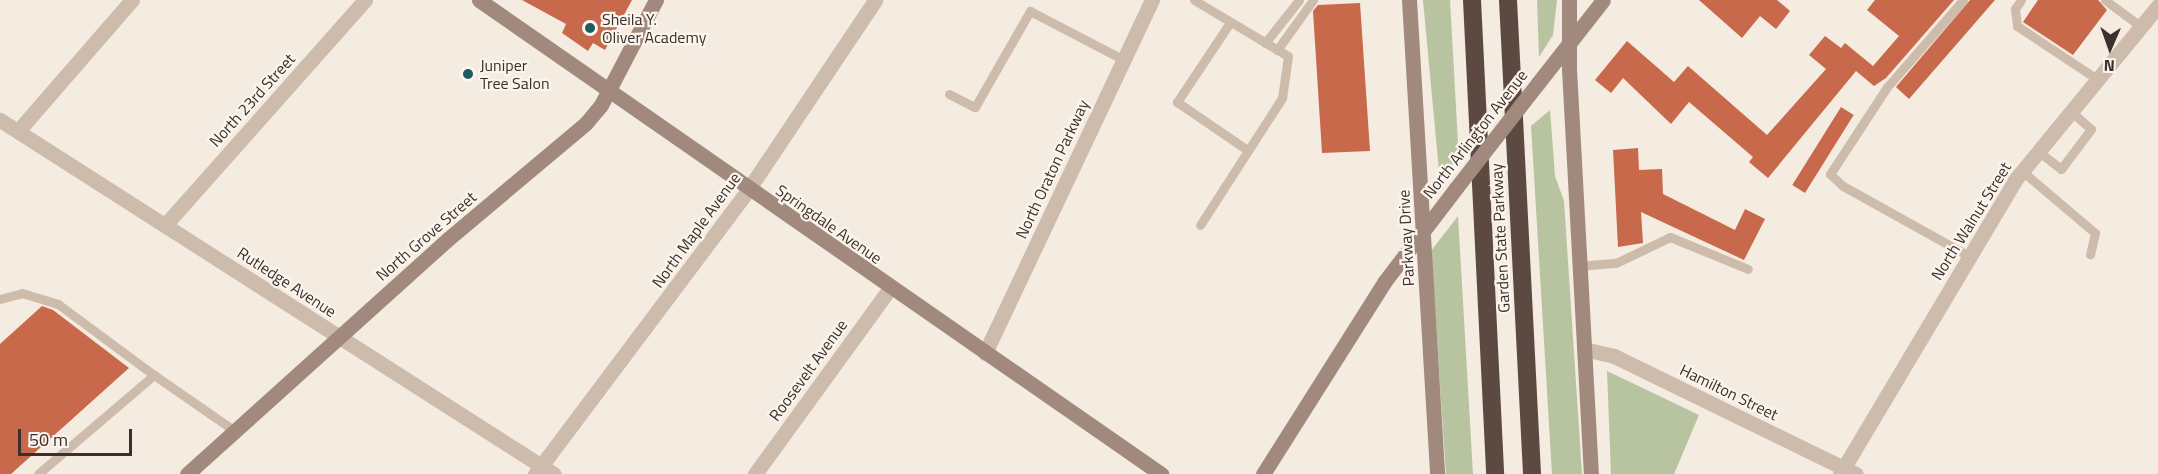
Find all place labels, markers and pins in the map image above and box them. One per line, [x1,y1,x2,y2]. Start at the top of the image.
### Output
place label: Sheila Y. Oliver Academy [602,9,706,47]
marker: Sheila Y. Oliver Academy [583,21,597,35]
place label: Juniper Tree Salon [480,55,550,93]
marker: Juniper Tree Salon [461,67,475,81]

